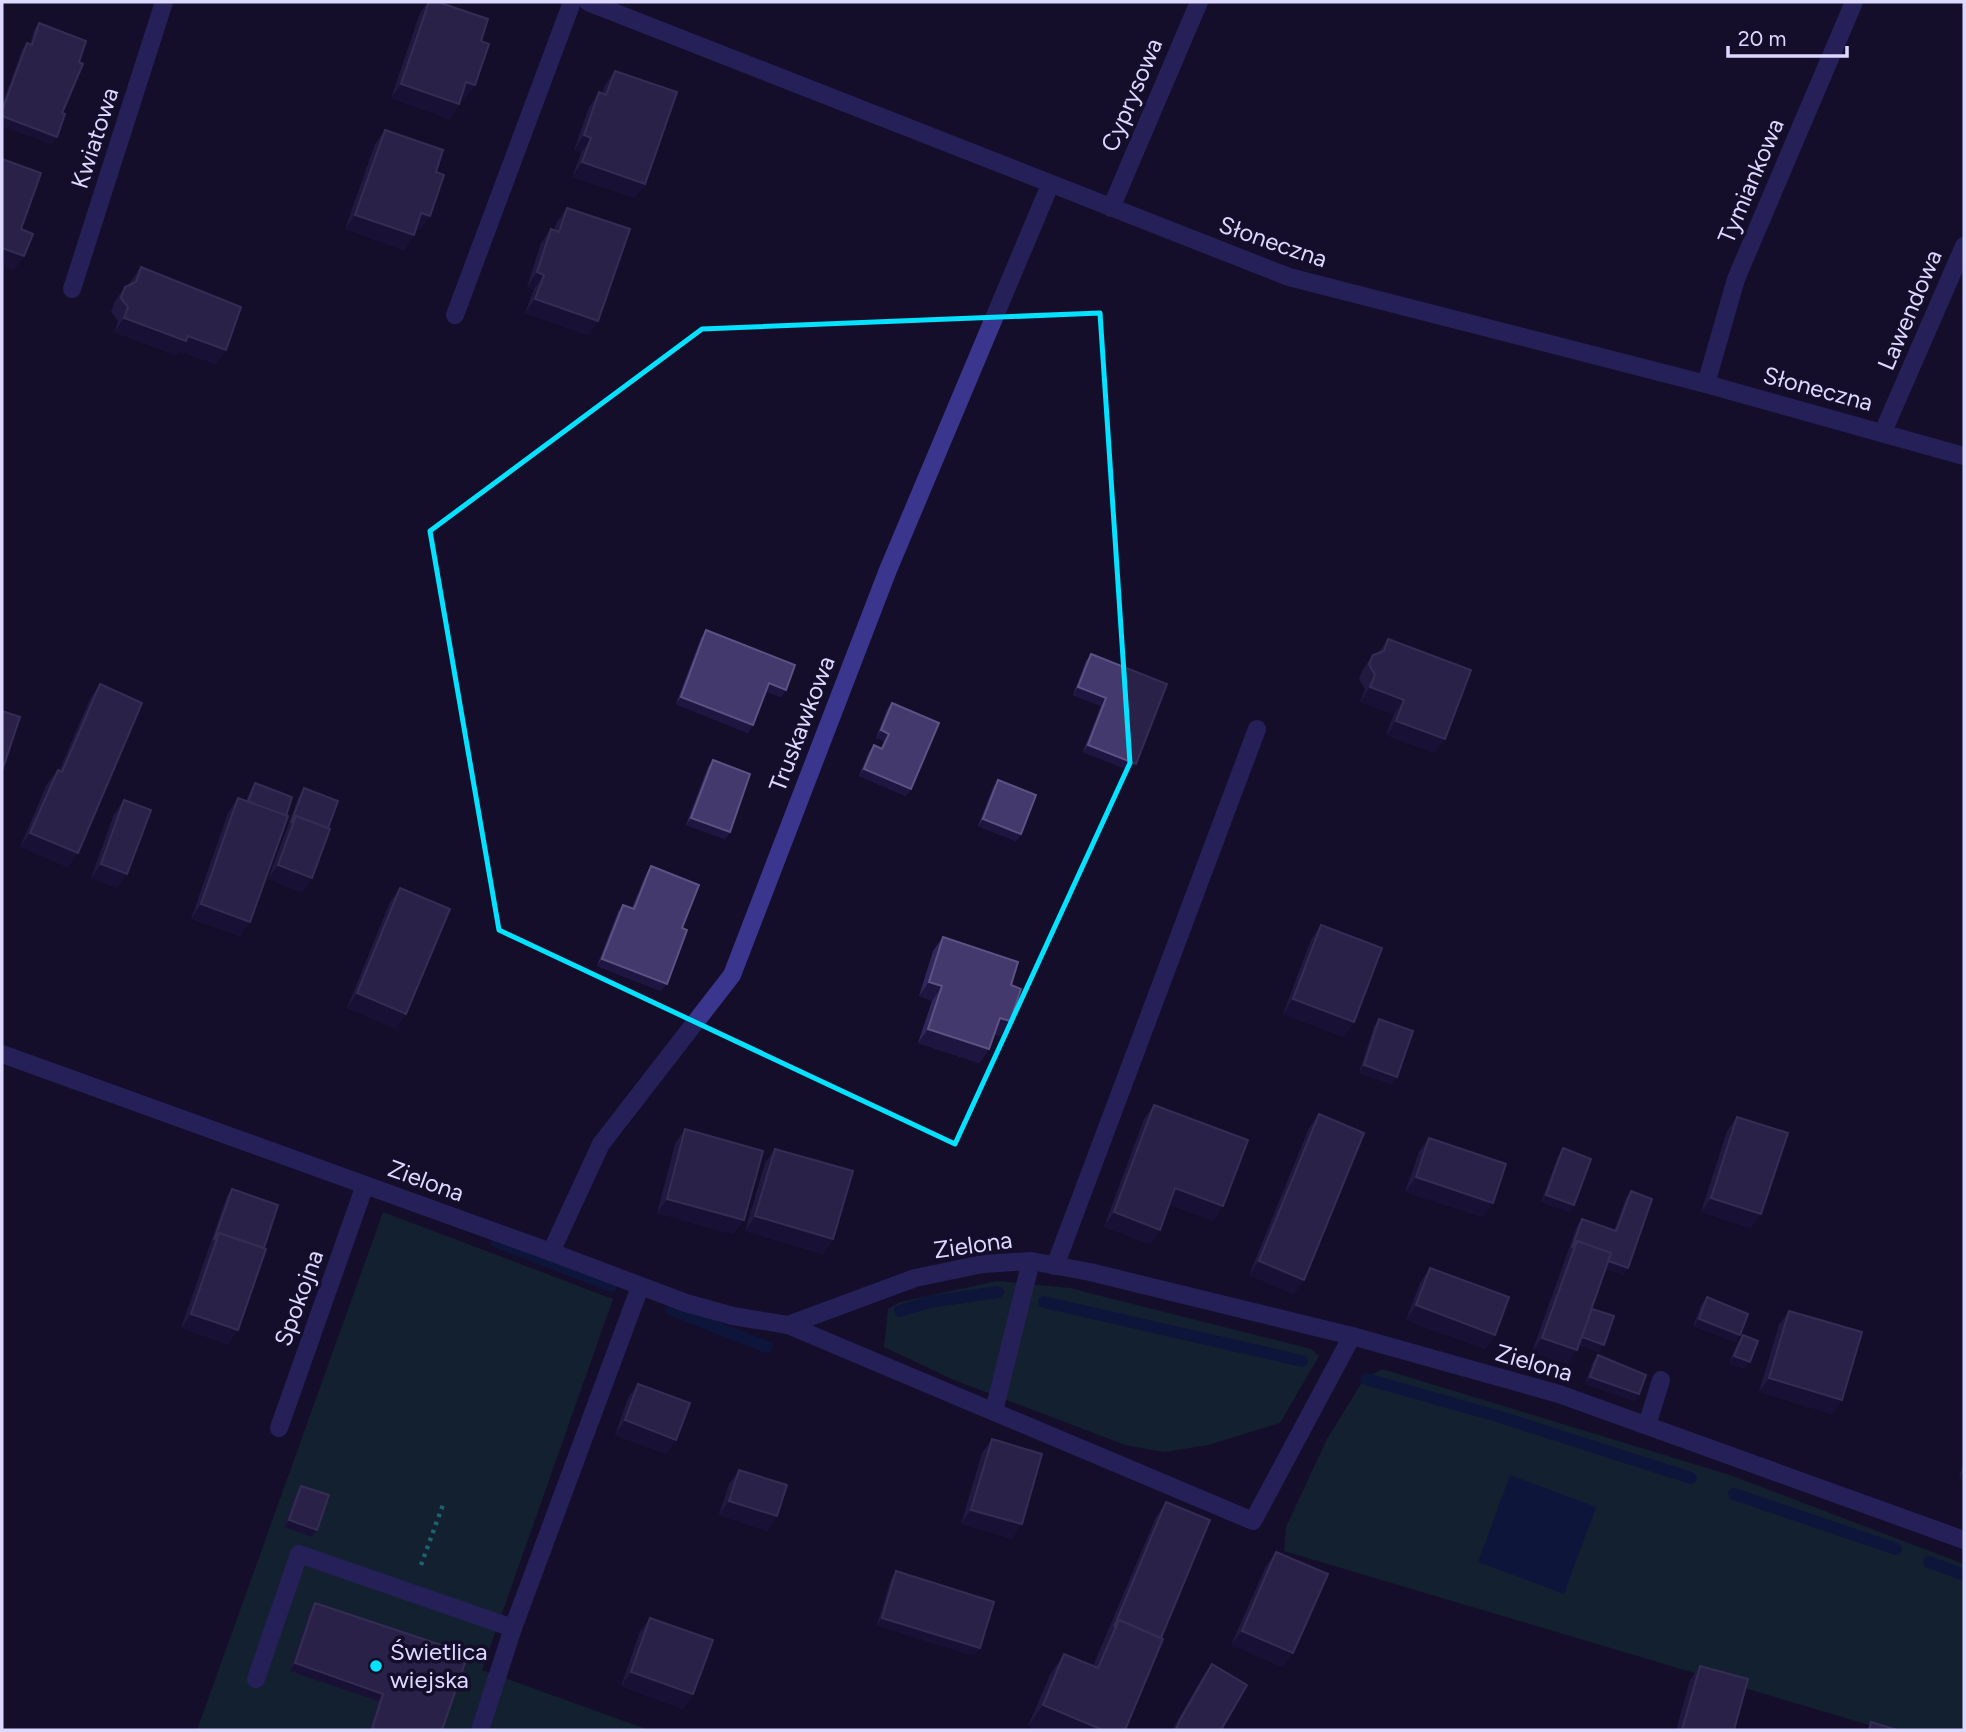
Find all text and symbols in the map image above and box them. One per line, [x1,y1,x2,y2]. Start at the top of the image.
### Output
scale bar [1728,14,1847,58]
text: 20 m [1738,26,1786,51]
street label: Cyprysowa [1095,34,1168,156]
street label: Kwiatowa [65,84,124,192]
street label: Tymiankowa [1711,114,1790,248]
street label: Słoneczna [1215,210,1331,274]
street label: Lawendowa [1871,245,1948,374]
street label: Słoneczna [1760,360,1876,417]
street label: Truskawkowa [762,652,841,796]
street label: Zielona [384,1153,468,1208]
street label: Zielona [932,1225,1014,1264]
street label: Spokojna [268,1246,329,1350]
street label: Zielona [1492,1338,1576,1387]
place label: Świetlica wiejska [390,1637,487,1694]
marker: Świetlica wiejska [368,1658,384,1674]

